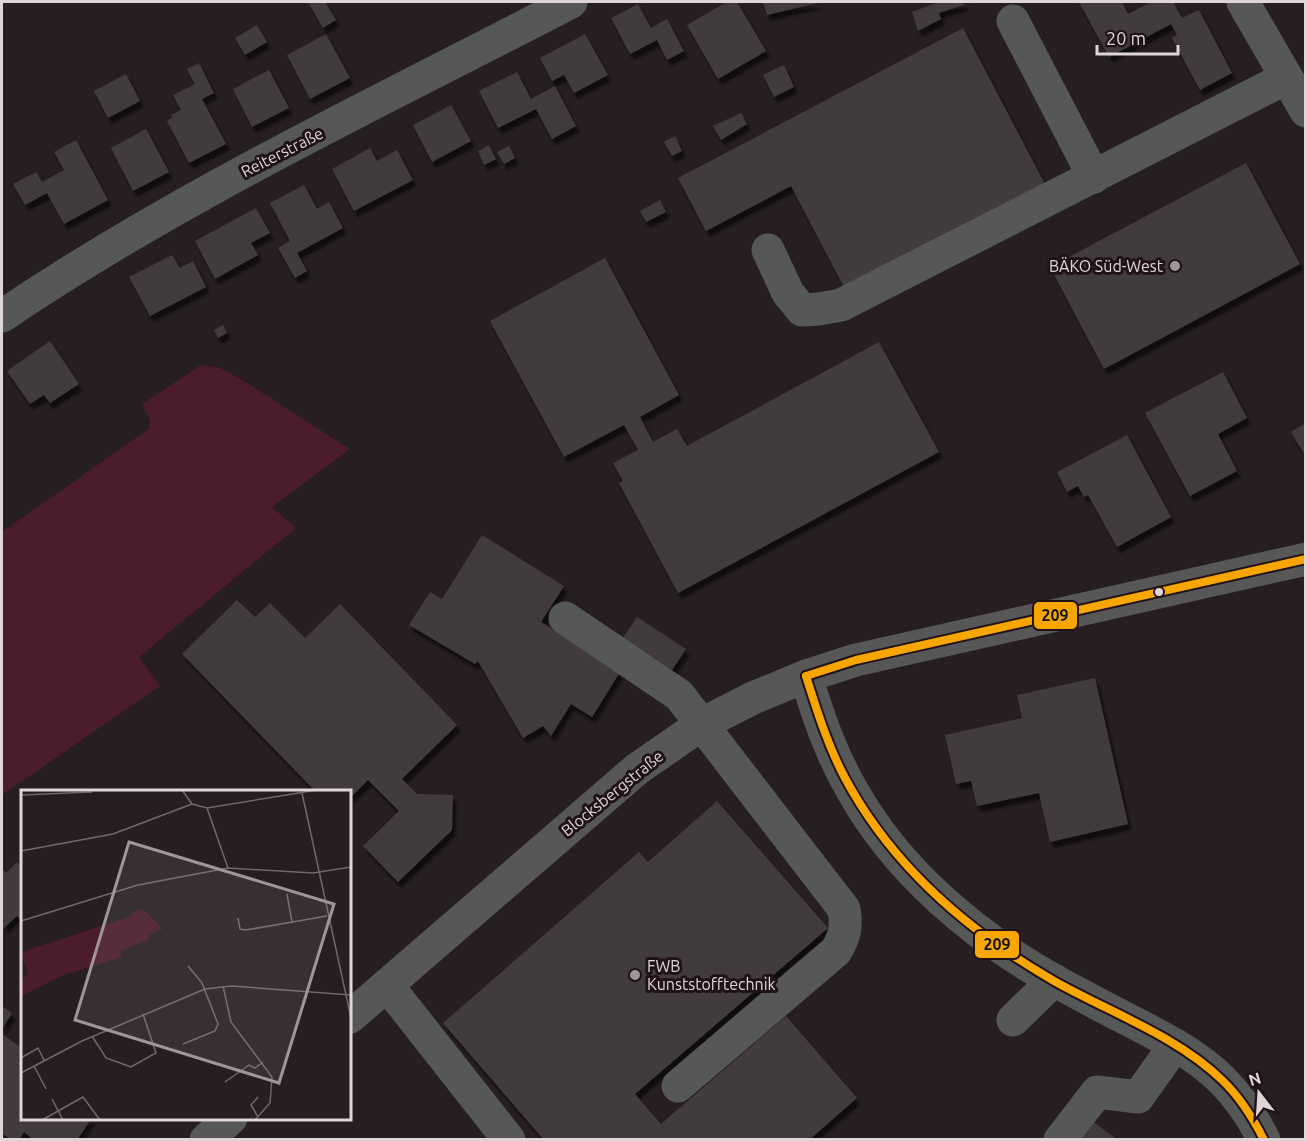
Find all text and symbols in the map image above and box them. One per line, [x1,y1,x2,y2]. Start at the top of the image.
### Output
scale bar [1097,18,1178,56]
text: 20 m [1106,28,1146,48]
street label: Reiterstraße [238,124,326,180]
place label: BÄKO Süd-West [1049,257,1164,275]
marker: BÄKO Süd-West [1168,259,1182,273]
unlabelled marker [1153,586,1165,598]
line badge: 209 [1033,601,1078,630]
text: 209 [1041,606,1069,624]
street label: Blocksbergstraße [558,746,666,840]
inset map [21,790,351,1120]
line badge: 209 [974,930,1020,959]
text: 209 [983,935,1011,953]
place label: FWB Kunststofftechnik [647,957,776,993]
marker: FWB Kunststofftechnik [628,968,642,982]
north arrow [1229,1063,1289,1123]
text: N [1246,1068,1263,1089]

